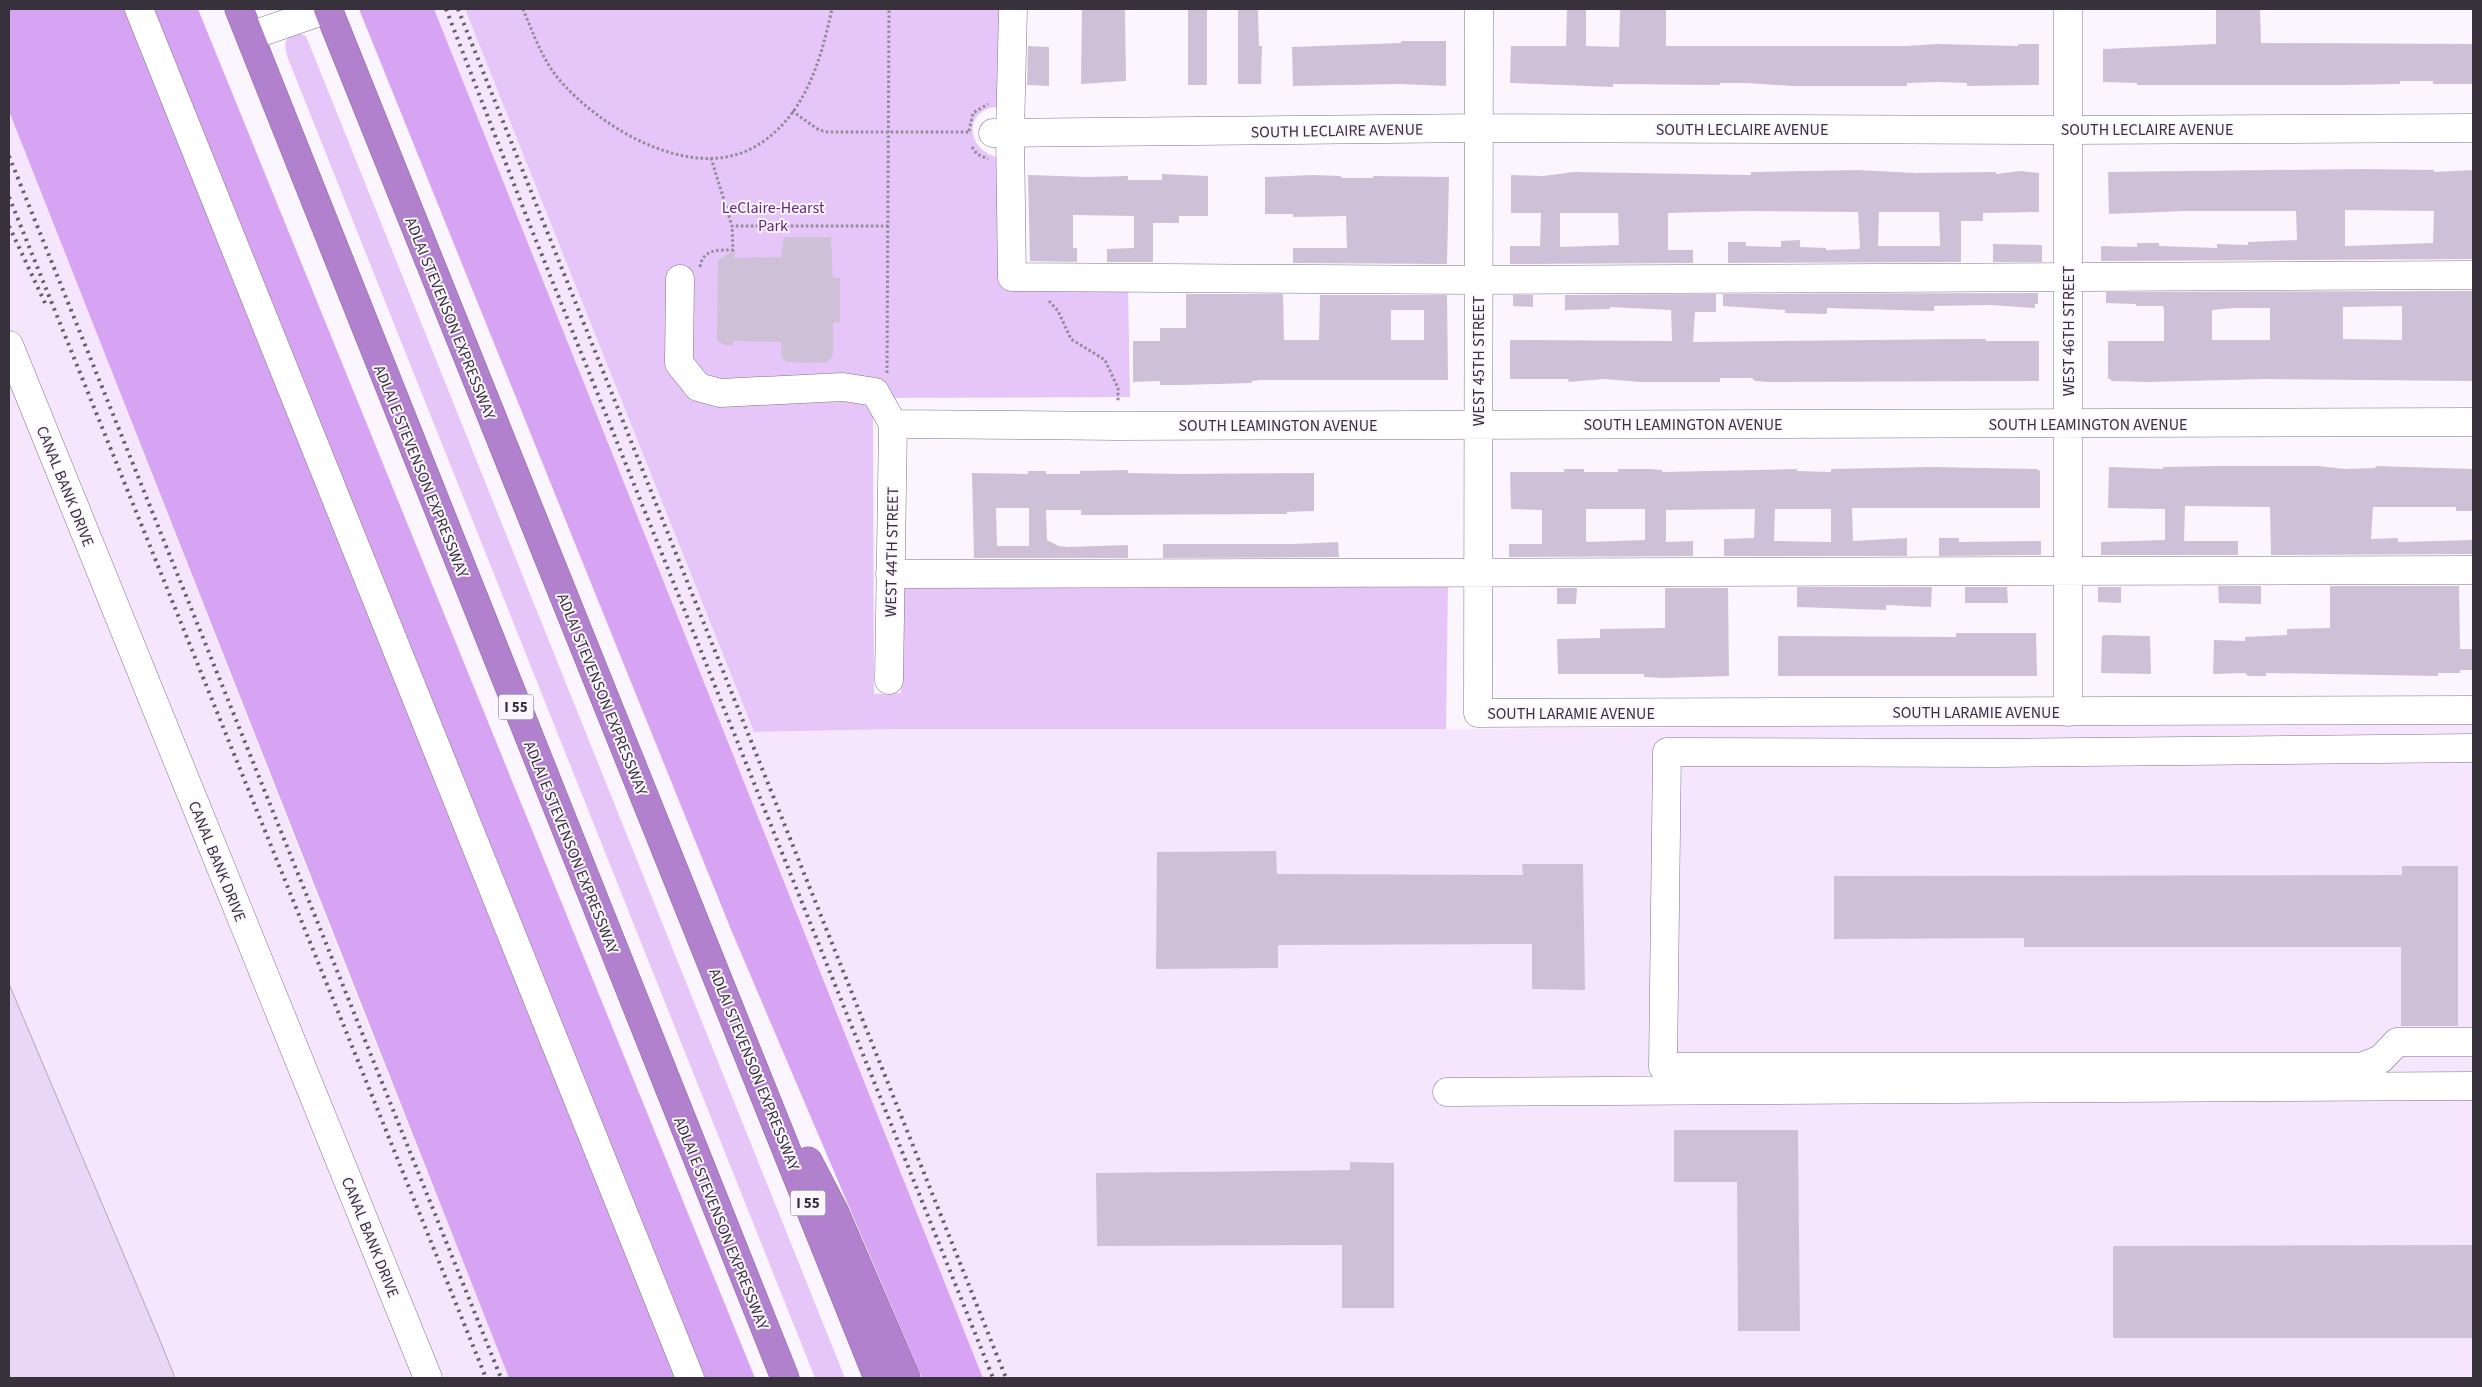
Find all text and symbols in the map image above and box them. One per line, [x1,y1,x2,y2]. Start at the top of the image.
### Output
street label: SOUTH LECLAIRE AVENUE [1250,118,1424,144]
street label: SOUTH LECLAIRE AVENUE [1656,119,1828,141]
street label: SOUTH LECLAIRE AVENUE [2061,119,2233,141]
park label: LeClaire-Hearst Park [722,197,825,237]
street label: ADLAI STEVENSON EXPRESSWAY [399,214,501,423]
street label: WEST 46TH STREET [2058,265,2080,396]
street label: WEST 45TH STREET [1468,295,1490,426]
street label: ADLAI E STEVENSON EXPRESSWAY [368,362,474,581]
street label: SOUTH LEAMINGTON AVENUE [1584,414,1782,436]
street label: SOUTH LEAMINGTON AVENUE [1989,414,2187,436]
street label: SOUTH LEAMINGTON AVENUE [1179,415,1377,437]
street label: CANAL BANK DRIVE [31,423,99,550]
street label: WEST 44TH STREET [880,486,904,617]
street label: ADLAI STEVENSON EXPRESSWAY [551,590,653,799]
road number: I 55 [498,694,534,720]
street label: SOUTH LARAMIE AVENUE [1892,702,2060,724]
street label: SOUTH LARAMIE AVENUE [1487,703,1655,725]
street label: ADLAI E STEVENSON EXPRESSWAY [518,738,624,957]
street label: CANAL BANK DRIVE [183,798,251,925]
street label: ADLAI STEVENSON EXPRESSWAY [703,965,805,1174]
street label: ADLAI E STEVENSON EXPRESSWAY [668,1114,774,1333]
street label: CANAL BANK DRIVE [336,1174,404,1301]
road number: I 55 [790,1190,826,1216]

